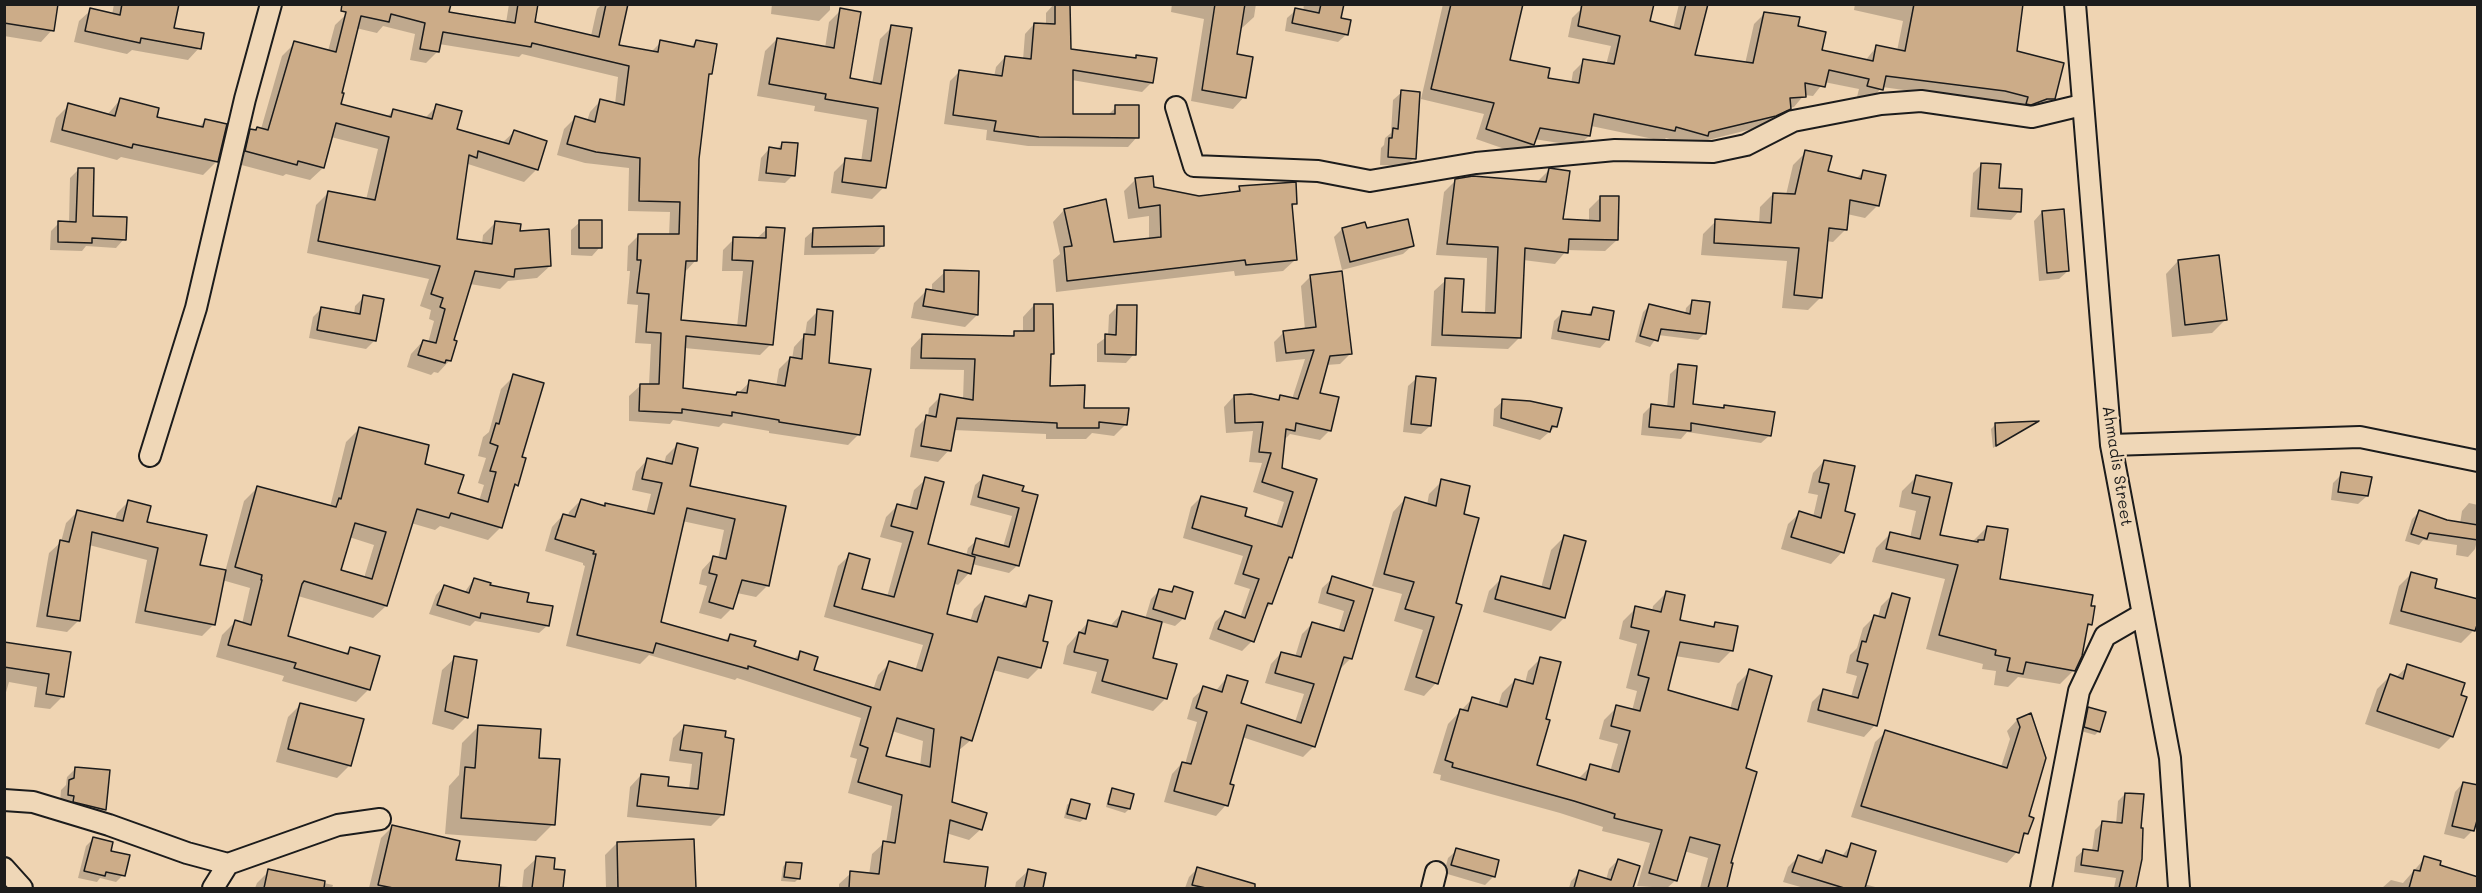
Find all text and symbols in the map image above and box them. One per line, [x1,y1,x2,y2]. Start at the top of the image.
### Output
street label: Ahmadis Street [2098,404,2136,528]

